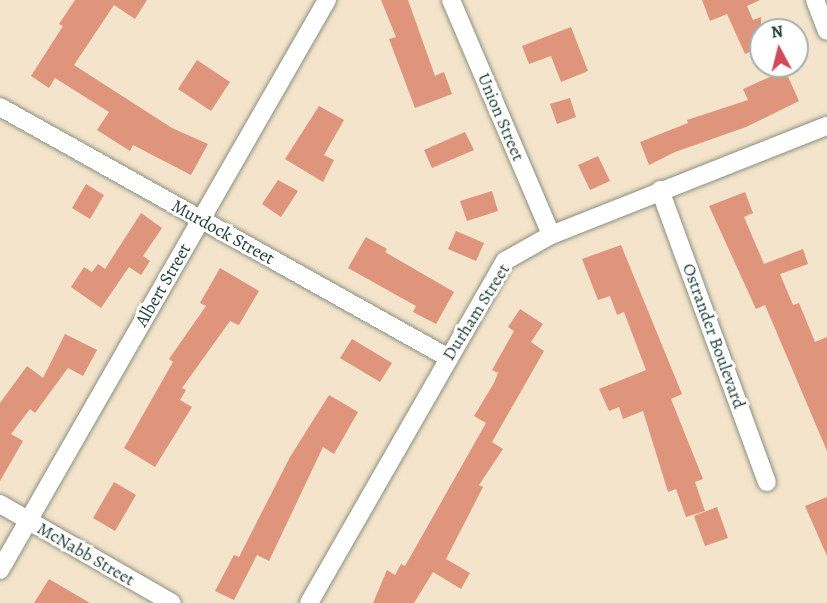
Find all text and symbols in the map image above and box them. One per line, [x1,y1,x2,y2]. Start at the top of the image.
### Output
north arrow [749,18,809,78]
text: N [770,20,784,44]
street label: Union Street [473,70,529,164]
street label: Murdock Street [168,195,278,269]
street label: Albert Street [131,240,195,330]
street label: Durham Street [438,260,514,364]
street label: Ostrander Boulevard [678,260,750,412]
street label: McNabb Street [33,517,139,591]

